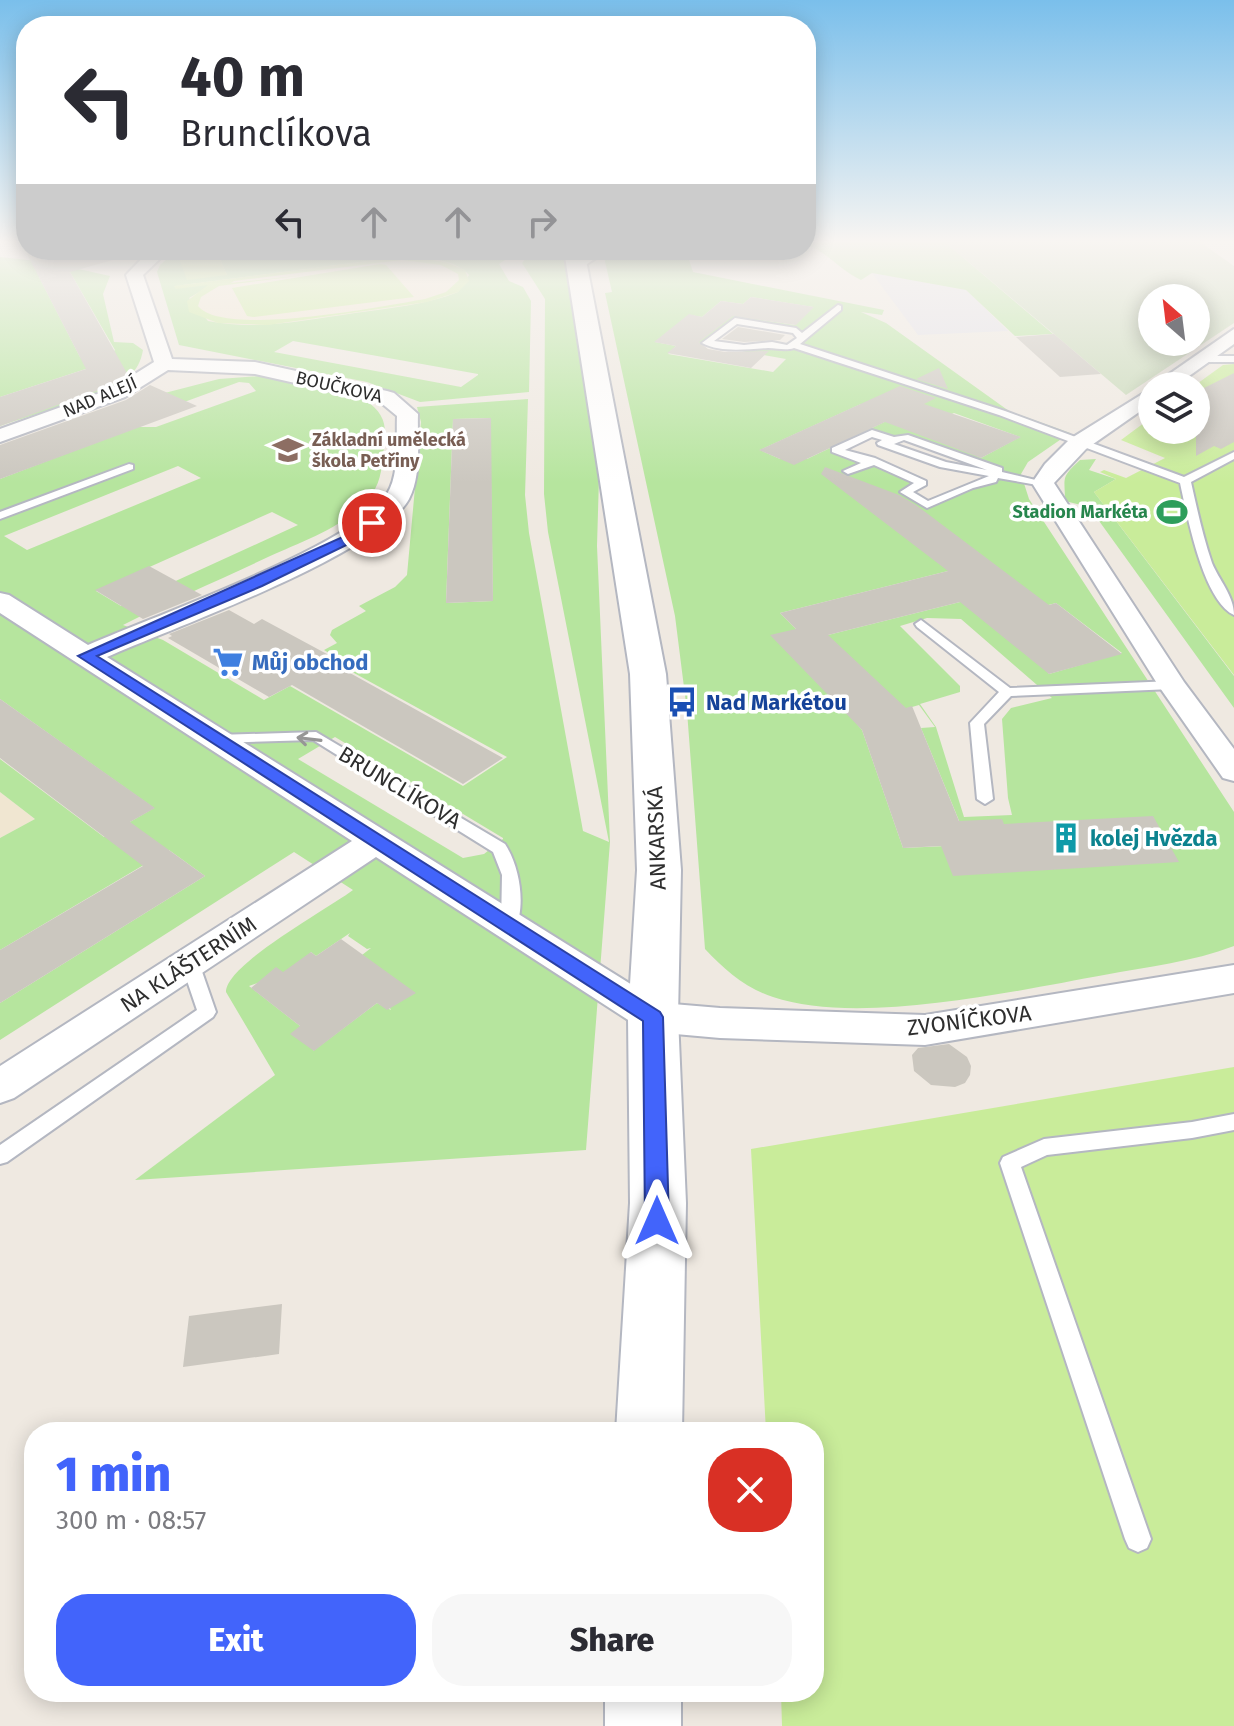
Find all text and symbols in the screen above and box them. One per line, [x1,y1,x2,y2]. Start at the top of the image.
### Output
text: 40 m [180,44,305,111]
icon: left [48,48,152,152]
text: Brunclíkova [180,112,372,156]
icon: left [268,200,312,244]
icon: ahead [352,200,396,244]
icon: ahead [436,200,480,244]
icon: right [520,200,564,244]
north arrow [1138,284,1210,356]
map controls [1138,284,1210,444]
street label: BOUČKOVA [294,366,385,408]
street label: NAD ALEJÍ [59,371,140,422]
button: layers [1138,372,1210,444]
place label: Základní umělecká škola Petřiny [312,429,466,472]
school or university icon: Základní umělecká škola Petřiny [271,433,305,467]
pin [338,489,406,557]
sports icon: Stadion Markéta [1155,495,1189,529]
icon: arrive [350,501,394,545]
place label: Stadion Markéta [1013,501,1148,523]
supermarket icon: Můj obchod [211,645,245,679]
place label: Můj obchod [252,649,369,676]
bus stop icon: Nad Markétou [665,685,699,719]
place label: Nad Markétou [706,689,847,716]
one-way arrow [297,731,323,746]
street label: BRUNCLÍKOVA [334,740,466,835]
street label: ANKARSKÁ [641,785,672,890]
building icon: kolej Hvězda [1049,821,1083,855]
place label: kolej Hvězda [1090,825,1218,852]
street label: NA KLÁŠTERNÍM [115,910,261,1018]
street label: ZVONÍČKOVA [905,999,1033,1042]
position arrow [615,1179,699,1263]
text: 1 min [56,1446,171,1504]
button: close [708,1448,792,1532]
text: 300 m · 08:57 [56,1505,206,1536]
button: Exit [56,1594,416,1686]
button: Share [432,1594,792,1686]

